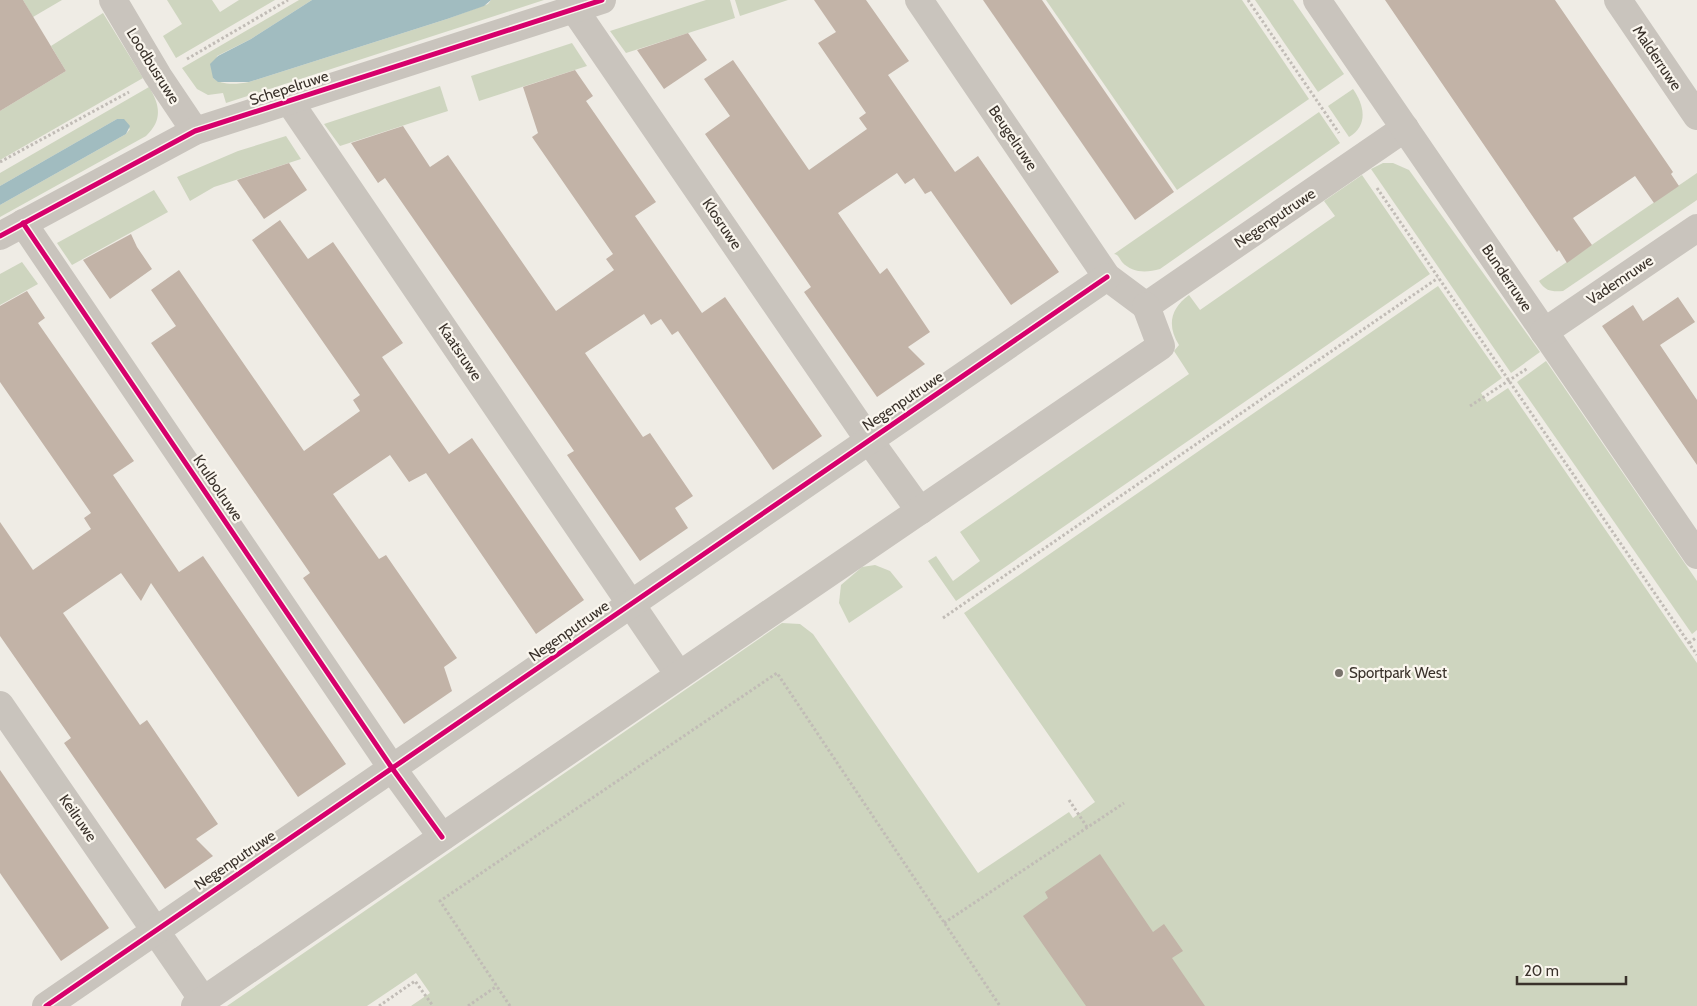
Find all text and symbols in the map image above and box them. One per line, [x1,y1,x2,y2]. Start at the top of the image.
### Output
street label: Malderruwe [1629,22,1685,94]
street label: Loodbusruwe [123,25,183,107]
street label: Schepelruwe [247,67,331,109]
street label: Beugelruwe [985,102,1041,174]
street label: Negenputruwe [1231,184,1319,252]
street label: Klosruwe [698,195,746,253]
street label: Bunderruwe [1478,241,1536,315]
street label: Vademruwe [1583,251,1657,309]
street label: Kaatsruwe [434,320,486,384]
street label: Negenputruwe [859,367,947,435]
street label: Krulbolruwe [189,452,247,525]
street label: Negenputruwe [525,597,613,665]
place label: Sportpark West [1349,664,1447,682]
marker: Sportpark West [1333,667,1345,679]
street label: Keilruwe [55,791,101,845]
street label: Negenputruwe [191,826,279,894]
scale bar [1517,954,1626,986]
text: 20 m [1524,962,1559,980]

